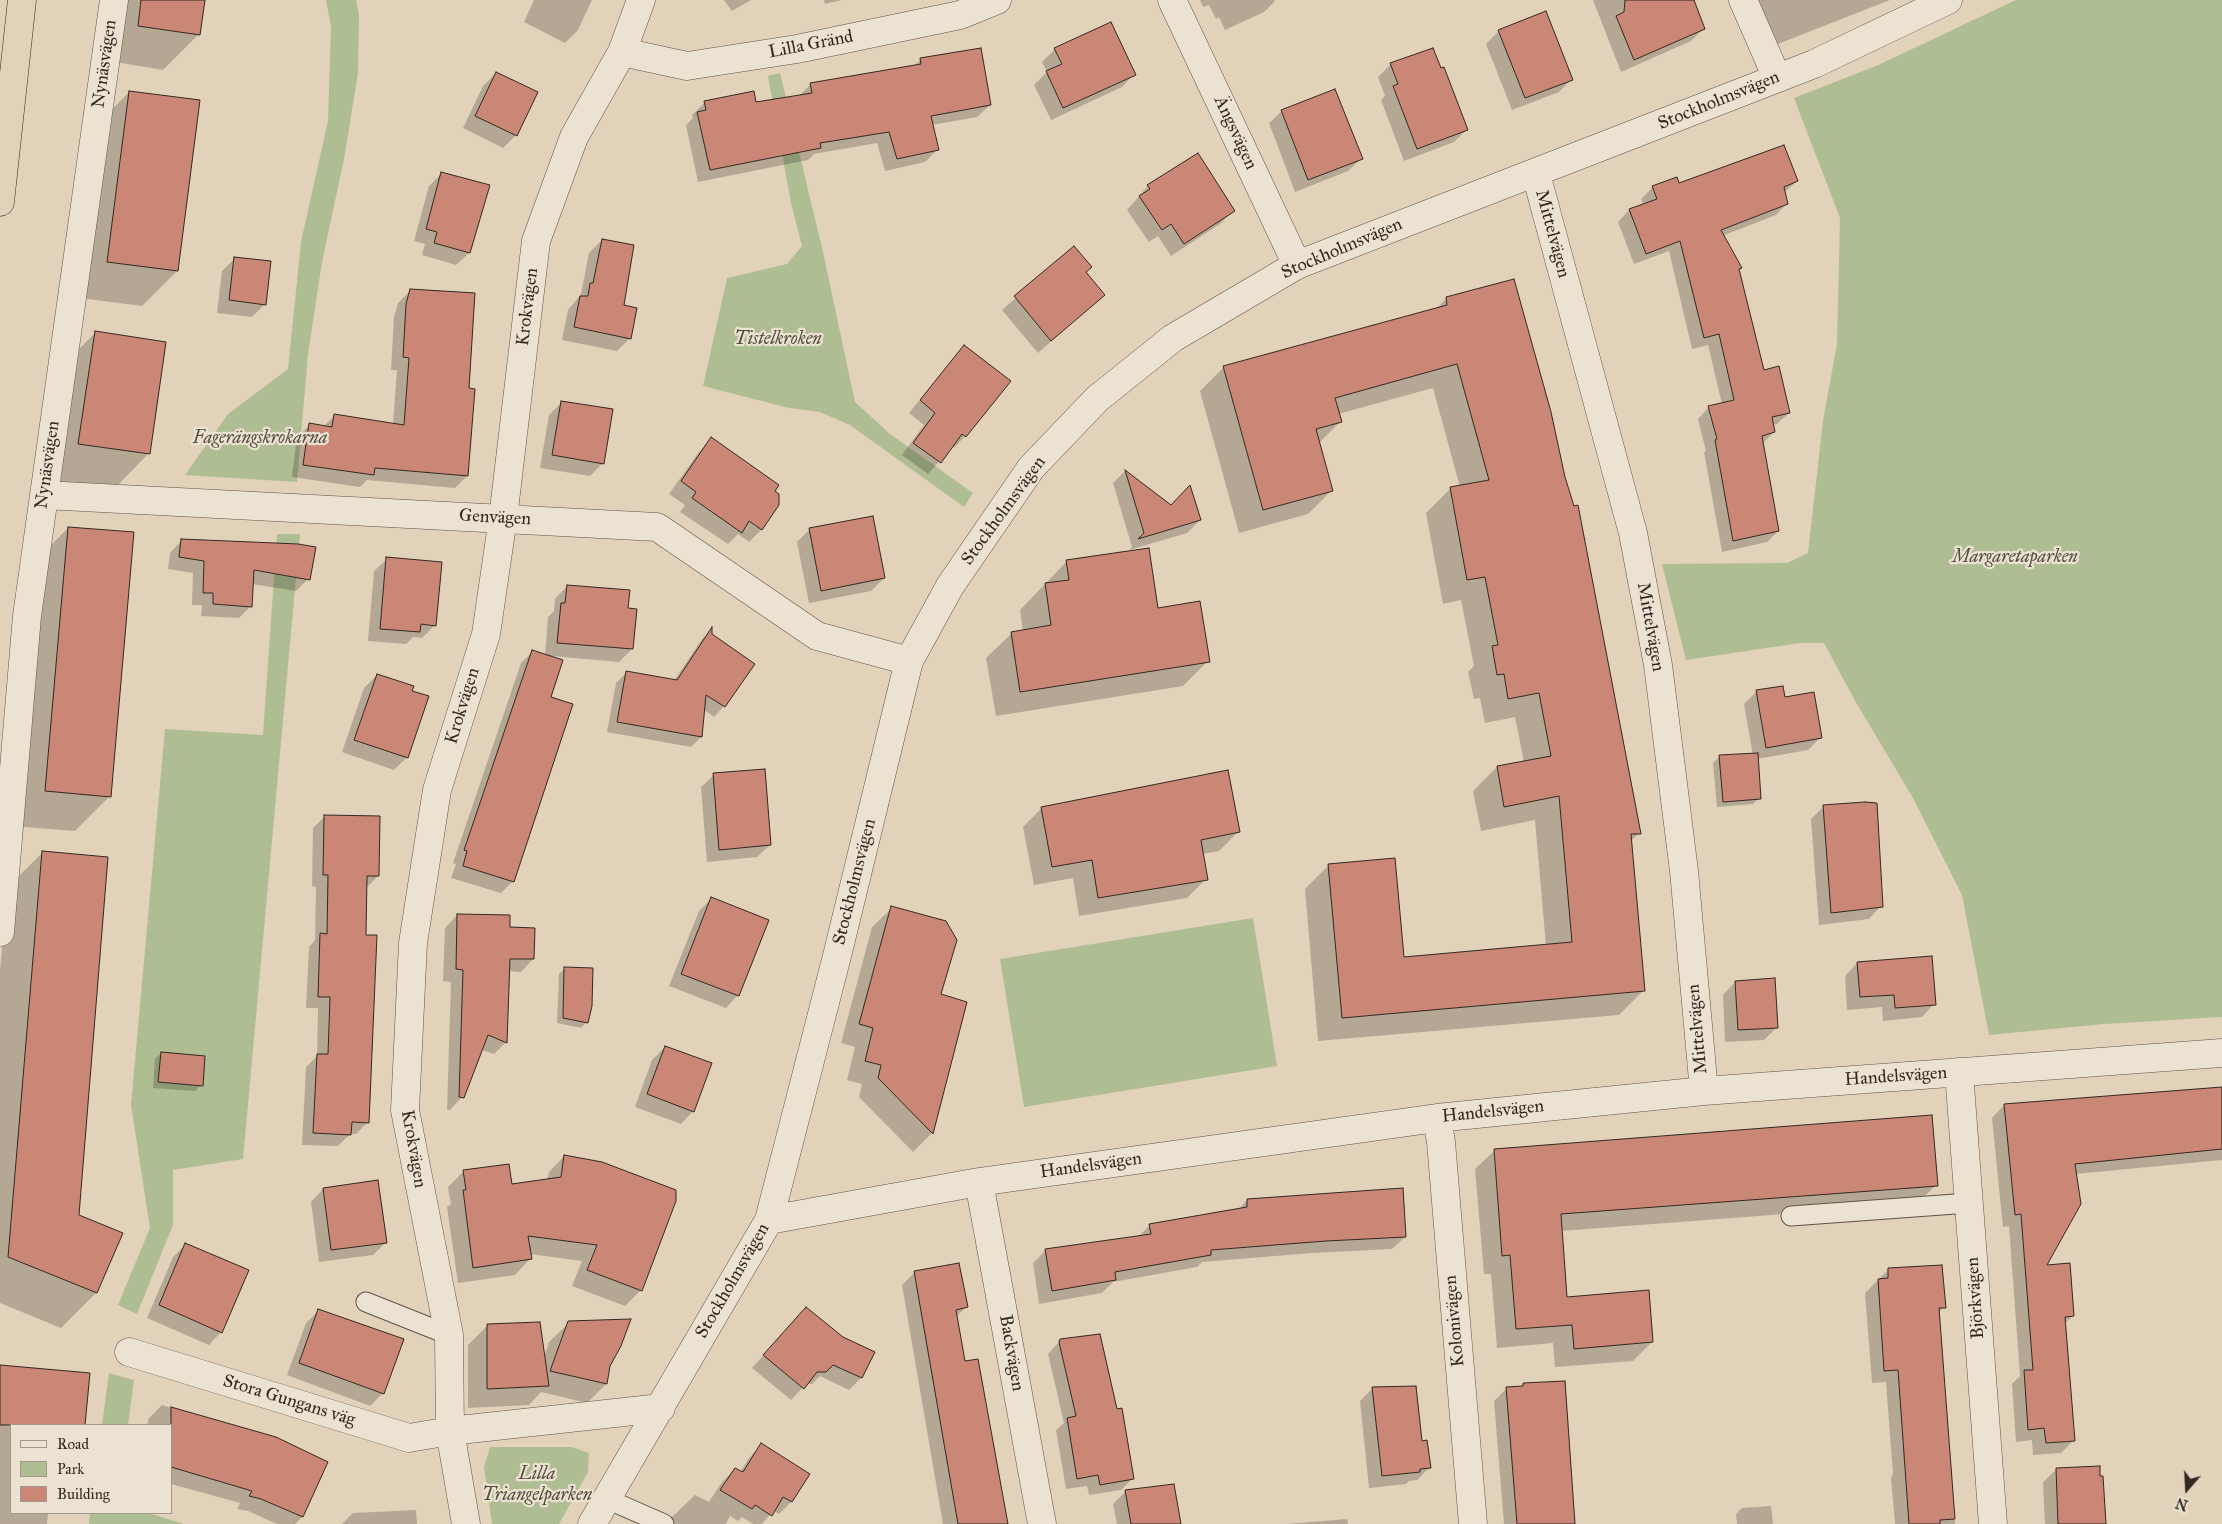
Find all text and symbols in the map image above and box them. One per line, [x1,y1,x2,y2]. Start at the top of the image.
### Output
street label: Nynäsvägen [88,18,122,110]
street label: Lilla Gränd [767,26,855,64]
street label: Stockholmsvägen [1655,67,1783,135]
street label: Ängsvägen [1209,93,1261,173]
street label: Mittelvägen [1530,188,1574,280]
street label: Stockholmsvägen [1278,214,1406,284]
street label: Krokvägen [512,267,544,347]
park label: Tistelkroken [734,329,822,351]
street label: Nynäsvägen [31,419,65,511]
park label: Fagerängskrokarna [193,428,327,450]
street label: Stockholmsvägen [957,452,1051,570]
street label: Genvägen [459,505,531,531]
park label: Margaretaparken [1952,547,2078,569]
street label: Mittelvägen [1632,581,1668,673]
street label: Krokvägen [441,665,485,747]
street label: Stockholmsvägen [829,817,881,947]
street label: Mittelvägen [1683,983,1713,1075]
street label: Handelsvägen [1844,1063,1948,1091]
street label: Handelsvägen [1441,1096,1545,1128]
street label: Krokvägen [396,1108,430,1190]
street label: Handelsvägen [1039,1148,1143,1184]
street label: Stockholmsvägen [691,1220,775,1342]
street label: Björkvägen [1962,1256,1990,1340]
street label: Kolonivägen [1440,1274,1470,1368]
street label: Backvägen [994,1313,1028,1393]
street label: Stora Gungans väg [220,1371,358,1431]
legend [10,1424,172,1514]
text: Road [57,1435,89,1453]
text: Park [57,1460,84,1478]
park label: Lilla Triangelparken [482,1464,592,1506]
north arrow [2162,1464,2212,1514]
text: Building [57,1485,110,1503]
text: N [2174,1494,2190,1514]

